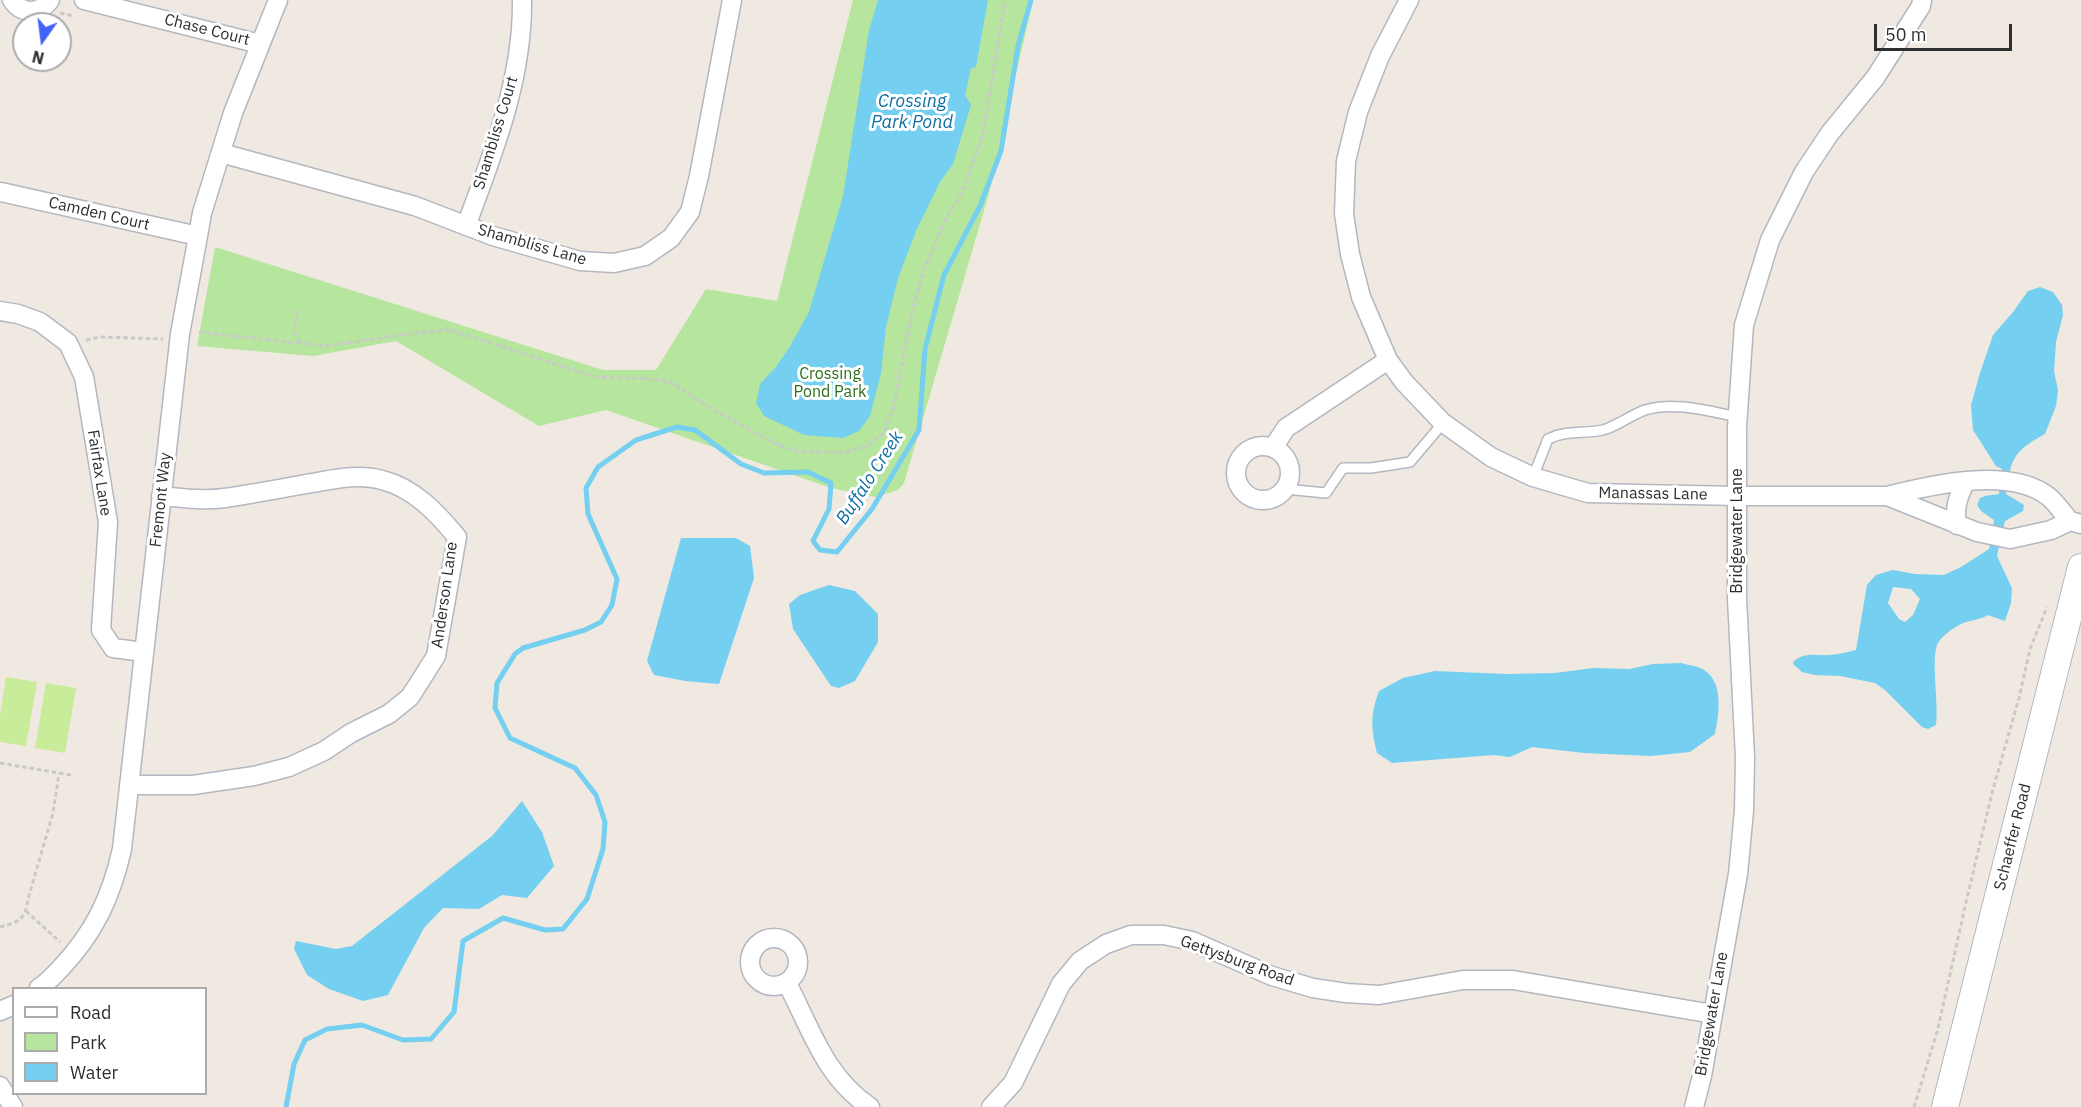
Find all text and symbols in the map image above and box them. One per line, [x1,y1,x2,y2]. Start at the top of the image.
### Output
street label: Chase Court [162,10,252,50]
north arrow [12,12,72,72]
scale bar [1877,12,2015,50]
text: 50 m [1885,23,1927,46]
text: N [30,46,46,69]
street label: Shambliss Court [470,74,522,192]
water label: Crossing Park Pond [871,91,953,134]
street label: Camden Court [47,193,151,235]
street label: Shambliss Lane [475,220,589,270]
park label: Crossing Pond Park [794,364,866,402]
water label: Buffalo Creek [832,427,908,529]
street label: Fairfax Lane [83,429,115,517]
street label: Fremont Way [146,452,176,548]
street label: Bridgewater Lane [1727,468,1747,594]
street label: Manassas Lane [1598,483,1708,505]
street label: Anderson Lane [428,541,462,649]
street label: Schaeffer Road [1990,782,2036,892]
street label: Gettysburg Road [1178,932,1296,990]
street label: Bridgewater Lane [1692,950,1732,1078]
legend [12,987,207,1095]
text: Road [70,1001,111,1024]
text: Park [70,1031,106,1054]
text: Water [70,1061,118,1084]

